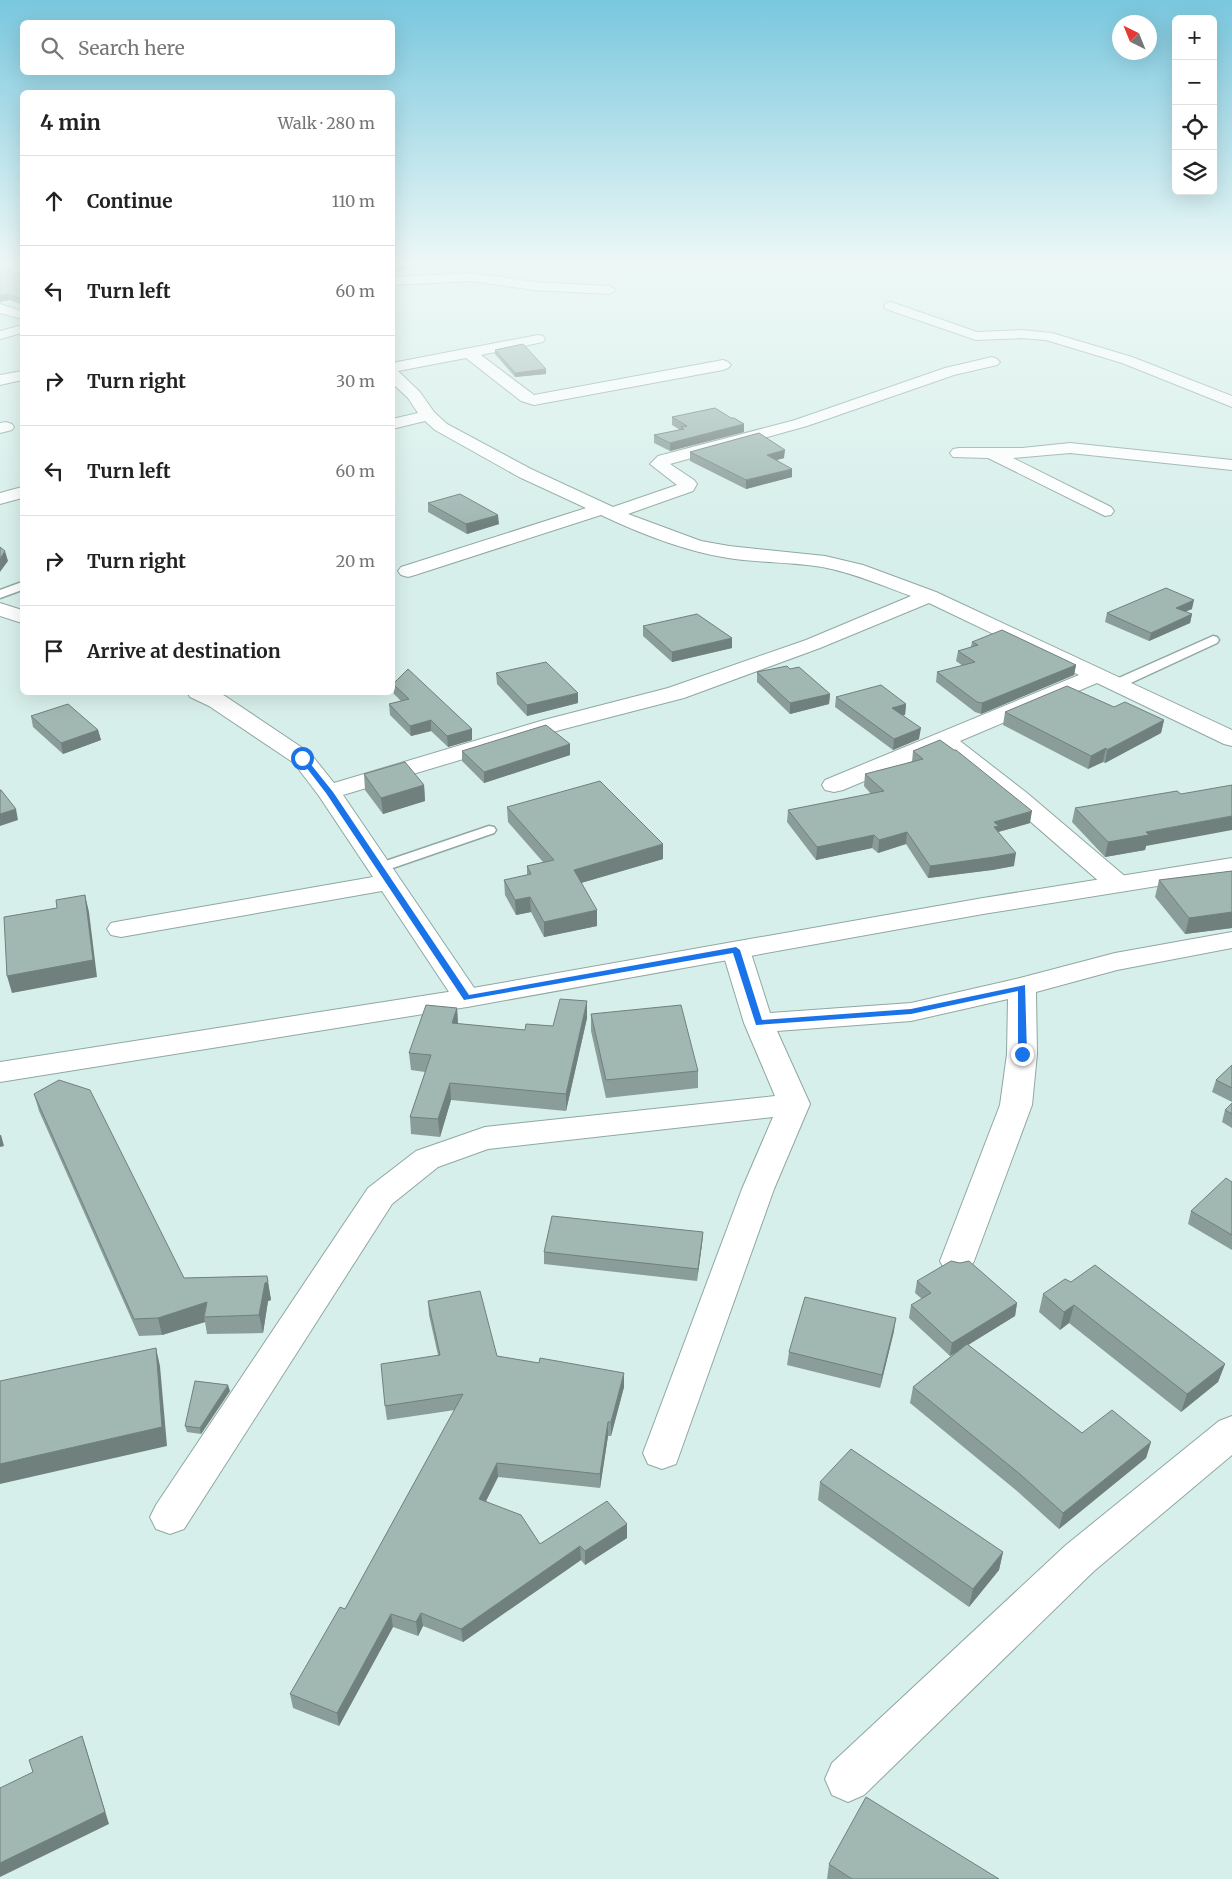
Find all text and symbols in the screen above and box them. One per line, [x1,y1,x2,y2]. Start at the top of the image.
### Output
north arrow [1112,15,1157,60]
map controls [1172,15,1217,195]
button: + [1172,15,1217,60]
search box [20,20,395,75]
icon: search [38,34,66,62]
text: Search here [78,36,185,60]
button: − [1172,60,1217,105]
button: locate [1172,105,1217,150]
text: 4 min [40,109,101,136]
text: Walk · 280 m [278,113,375,133]
button: layers [1172,150,1217,195]
icon: ahead [40,187,68,215]
text: Continue [87,189,173,213]
text: 110 m [332,191,375,211]
icon: left [40,277,68,305]
text: Turn left [87,279,171,303]
text: 60 m [335,281,375,301]
icon: right [40,367,68,395]
text: Turn right [87,369,186,393]
text: 30 m [336,371,375,391]
icon: left [40,457,68,485]
text: Turn left [87,459,171,483]
text: 60 m [335,461,375,481]
icon: right [40,547,68,575]
text: Turn right [87,549,186,573]
text: 20 m [336,551,375,571]
icon: arrive [40,637,68,665]
text: Arrive at destination [87,639,281,663]
route start [291,747,314,770]
route end [1011,1043,1034,1066]

